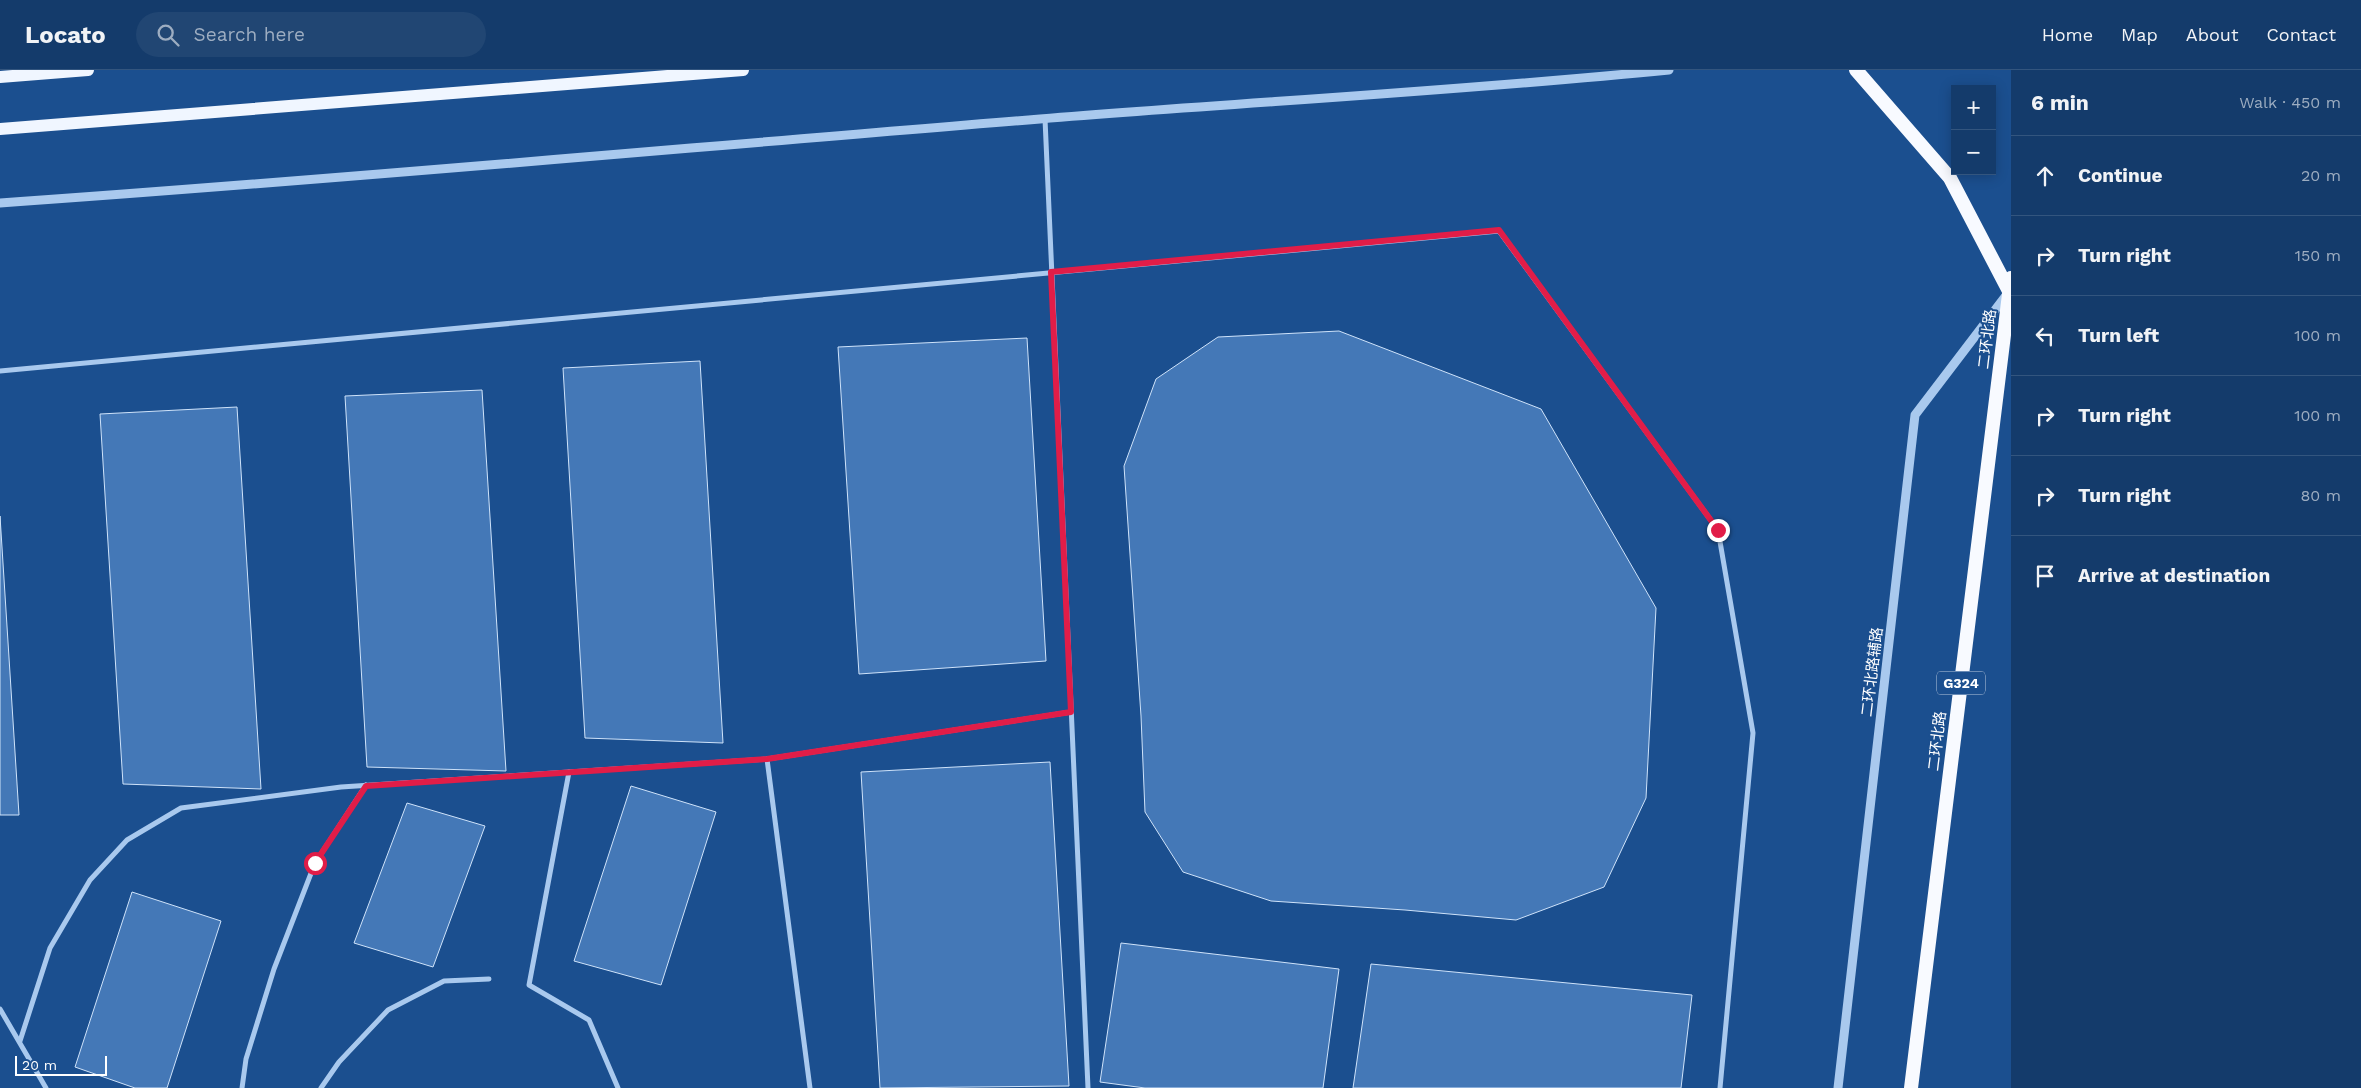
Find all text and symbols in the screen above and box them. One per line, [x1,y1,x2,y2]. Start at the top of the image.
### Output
search box [136,12,486,57]
text: Locato [25,21,106,49]
icon: search [154,21,182,49]
text: Search here [194,23,305,46]
text: Home [2042,24,2093,45]
text: Map [2121,24,2158,45]
text: About [2186,24,2238,45]
text: Contact [2266,24,2336,45]
map controls [1951,85,1996,175]
button: + [1951,85,1996,130]
text: 6 min [2031,90,2089,115]
text: Walk · 450 m [2239,93,2341,112]
button: − [1951,130,1996,175]
icon: ahead [2031,162,2059,190]
text: Continue [2078,164,2162,187]
text: 20 m [2301,166,2341,185]
icon: right [2031,242,2059,270]
text: Turn right [2078,244,2171,267]
text: 150 m [2295,246,2341,265]
street label: 二环北路 [1974,308,2000,370]
icon: left [2031,322,2059,350]
text: Turn left [2078,324,2159,347]
text: 100 m [2294,326,2341,345]
icon: right [2031,402,2059,430]
text: Turn right [2078,404,2171,427]
text: 100 m [2294,406,2341,425]
icon: right [2031,482,2059,510]
text: Turn right [2078,484,2171,507]
text: 80 m [2300,486,2341,505]
route end [1707,519,1730,542]
icon: arrive [2031,562,2059,590]
text: Arrive at destination [2078,564,2270,587]
street label: 二环北路辅路 [1858,626,1886,718]
road number: G324 [1937,672,1985,694]
street label: 二环北路 [1924,710,1950,772]
route start [304,852,327,875]
scale bar [15,1053,108,1076]
text: 20 m [22,1057,57,1073]

